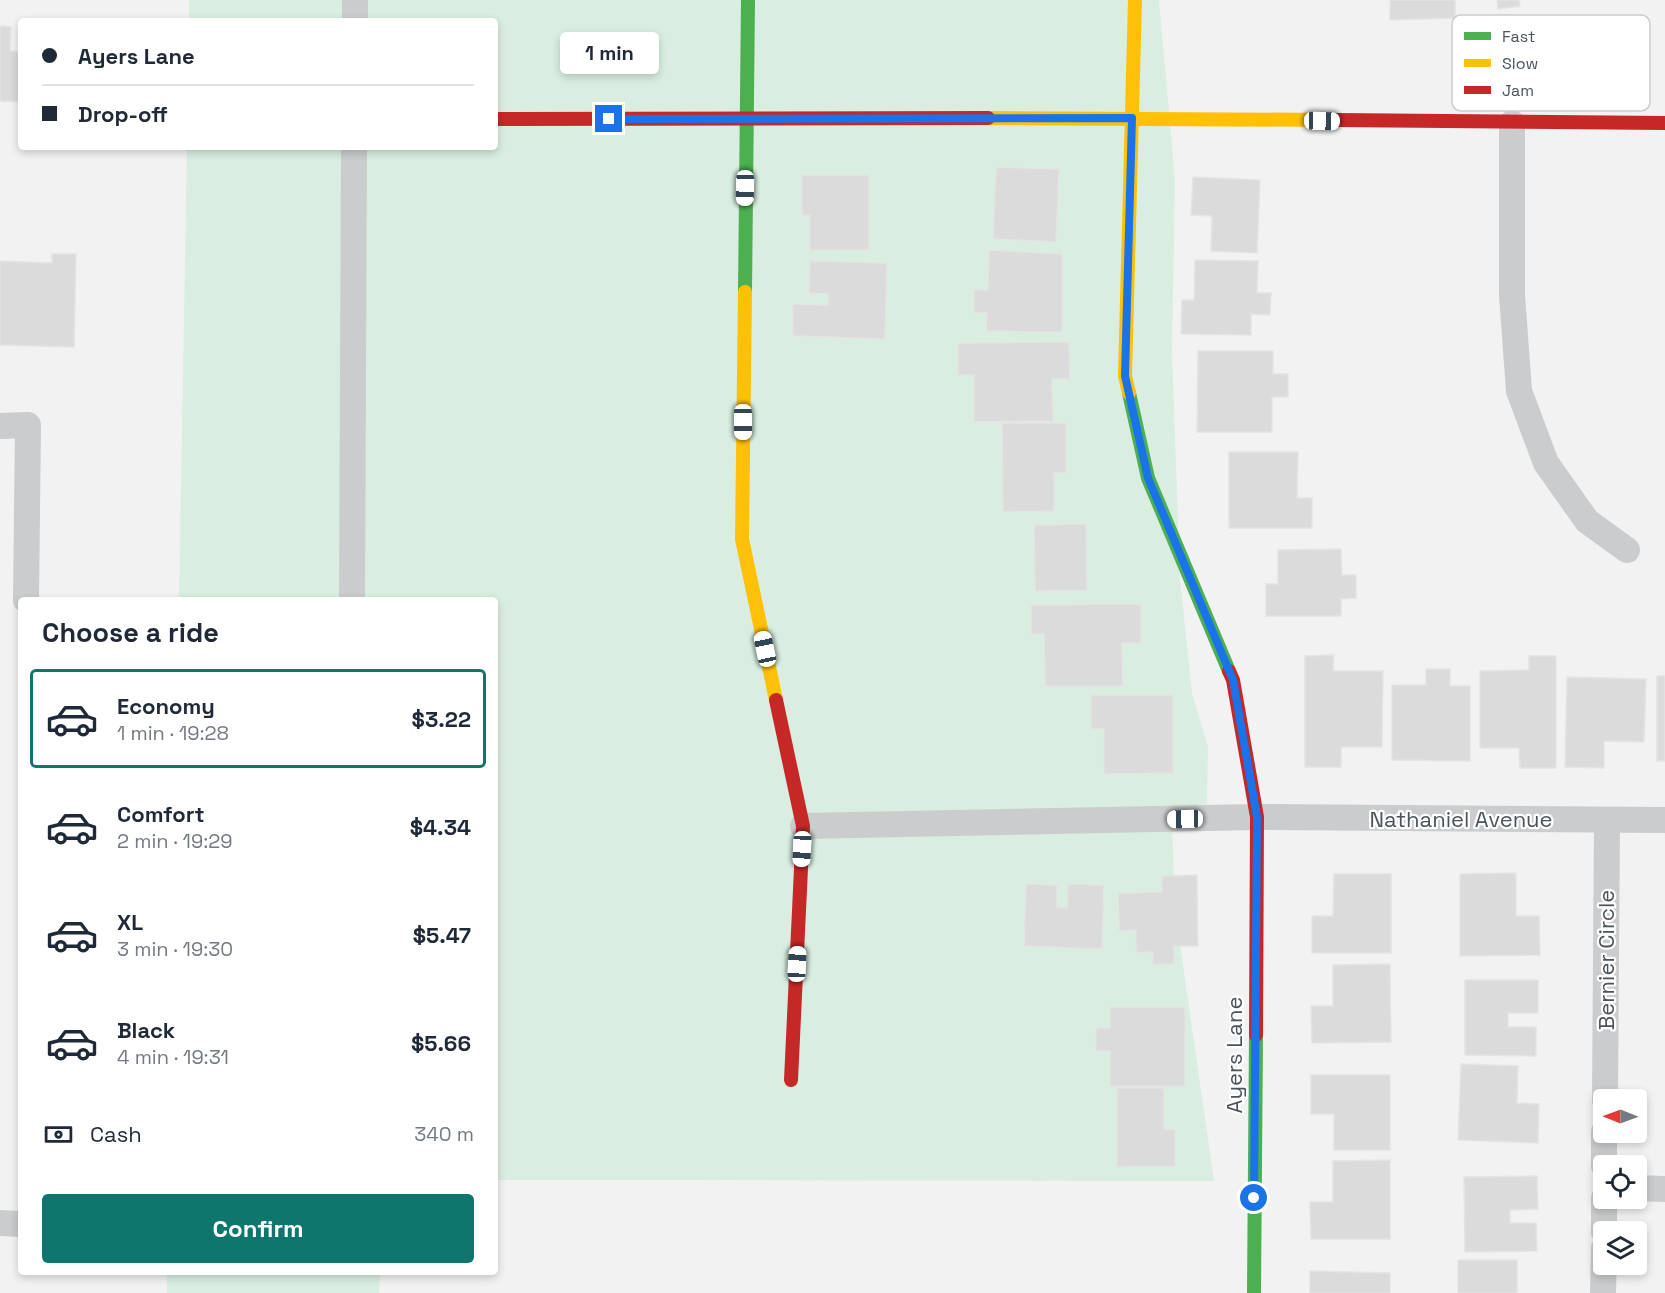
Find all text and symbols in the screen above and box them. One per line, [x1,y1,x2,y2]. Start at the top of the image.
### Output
legend [1452,15,1650,111]
text: Fast [1502,26,1535,47]
callout: 1 min [560,32,658,74]
text: 1 min [585,40,634,66]
text: Ayers Lane [78,42,195,70]
text: Slow [1502,53,1538,74]
text: Jam [1502,80,1534,101]
text: Drop-off [78,100,168,128]
route end [595,105,622,132]
car [1304,112,1340,130]
car [736,170,754,206]
car [734,404,752,440]
text: Choose a ride [42,615,219,650]
car [752,630,778,668]
icon: car [45,692,99,746]
text: Economy [117,692,215,720]
text: $3.22 [412,705,471,733]
text: 1 min · 19:28 [117,720,229,746]
icon: car [45,800,99,854]
text: Comfort [117,800,205,828]
street label: Nathaniel Avenue [1369,805,1553,833]
car [1167,810,1203,828]
text: $4.34 [410,813,471,841]
text: 2 min · 19:29 [117,828,233,854]
car [792,831,812,867]
street label: Bernier Circle [1592,890,1620,1030]
icon: car [45,908,99,962]
text: XL [117,908,143,936]
text: $5.47 [413,921,471,949]
text: 3 min · 19:30 [117,936,233,962]
car [787,946,807,982]
street label: Ayers Lane [1220,997,1248,1113]
icon: car [45,1016,99,1070]
text: Black [117,1016,175,1044]
text: $5.66 [411,1029,471,1057]
text: 4 min · 19:31 [117,1044,229,1070]
north arrow [1593,1089,1647,1143]
map controls [1593,1089,1647,1275]
icon: cash [42,1118,75,1151]
text: Cash [90,1120,142,1148]
text: 340 m [414,1121,474,1147]
button: locate [1593,1155,1647,1209]
route start [1240,1184,1267,1211]
button: Confirm [42,1194,474,1263]
button: layers [1593,1221,1647,1275]

